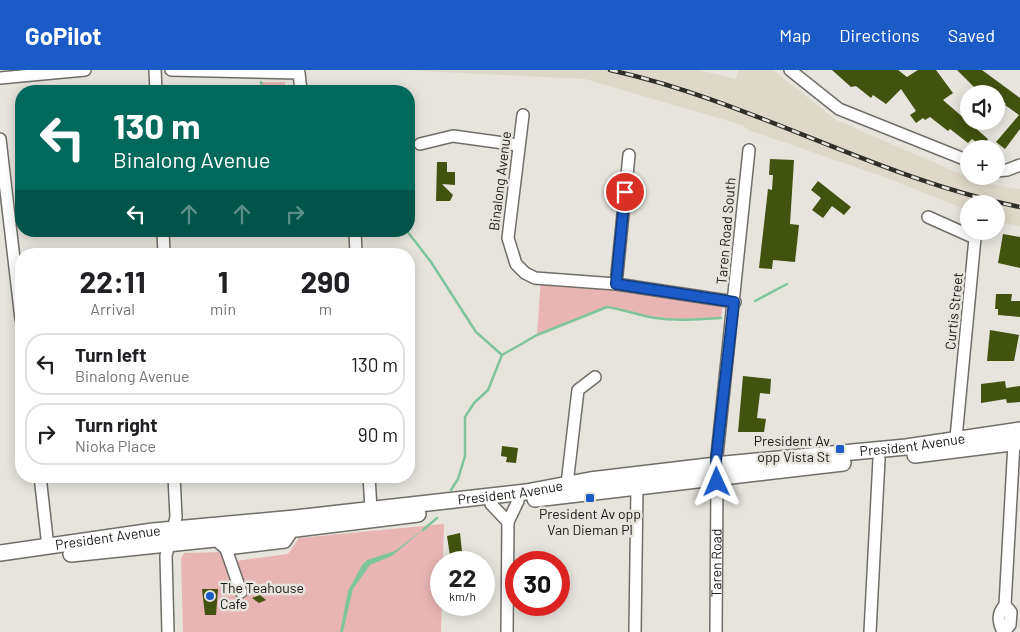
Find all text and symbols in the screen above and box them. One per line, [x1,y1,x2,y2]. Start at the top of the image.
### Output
text: GoPilot [25,21,102,50]
text: Map [779,24,811,46]
text: Directions [839,24,920,46]
text: Saved [948,24,995,46]
map controls [960,85,1005,240]
button: sound [960,85,1005,130]
text: 130 m [113,104,200,146]
icon: left [30,105,95,170]
street label: Binalong Avenue [485,130,514,232]
button: + [960,140,1005,185]
text: Binalong Avenue [113,146,271,172]
pin [604,171,646,213]
street label: Taren Road South [712,177,739,285]
icon: arrive [611,178,639,206]
button: − [960,195,1005,240]
icon: left [122,200,150,228]
icon: ahead [175,200,203,228]
icon: ahead [228,200,256,228]
icon: right [281,200,309,228]
text: 22:11 [80,263,146,299]
text: 1 [218,263,228,299]
text: 290 [301,263,350,299]
street label: Curtis Street [941,271,966,350]
text: Arrival [90,299,135,318]
text: min [210,299,236,318]
text: m [319,299,332,318]
text: Turn left [75,343,146,366]
icon: left [32,350,60,378]
text: 130 m [351,353,398,376]
text: Binalong Avenue [75,366,190,385]
text: Turn right [75,413,157,436]
icon: right [32,420,60,448]
text: 90 m [358,423,398,446]
street label: President Avenue [859,429,966,459]
place label: President Av opp Vista St [754,432,830,465]
text: Nioka Place [75,436,156,455]
marker: President Av opp Vista St [834,443,846,455]
position arrow [690,455,742,507]
street label: President Avenue [457,476,564,508]
marker: President Av opp Van Dieman Pl [584,492,596,504]
place label: President Av opp Van Dieman Pl [539,505,641,538]
street label: President Avenue [54,521,161,553]
street label: Taren Road [707,529,725,597]
speed limit sign: 30 [505,551,570,616]
text: 22 [448,562,477,592]
place label: The Teahouse Cafe [220,579,304,612]
text: km/h [449,589,476,603]
marker: The Teahouse Cafe [204,590,216,602]

